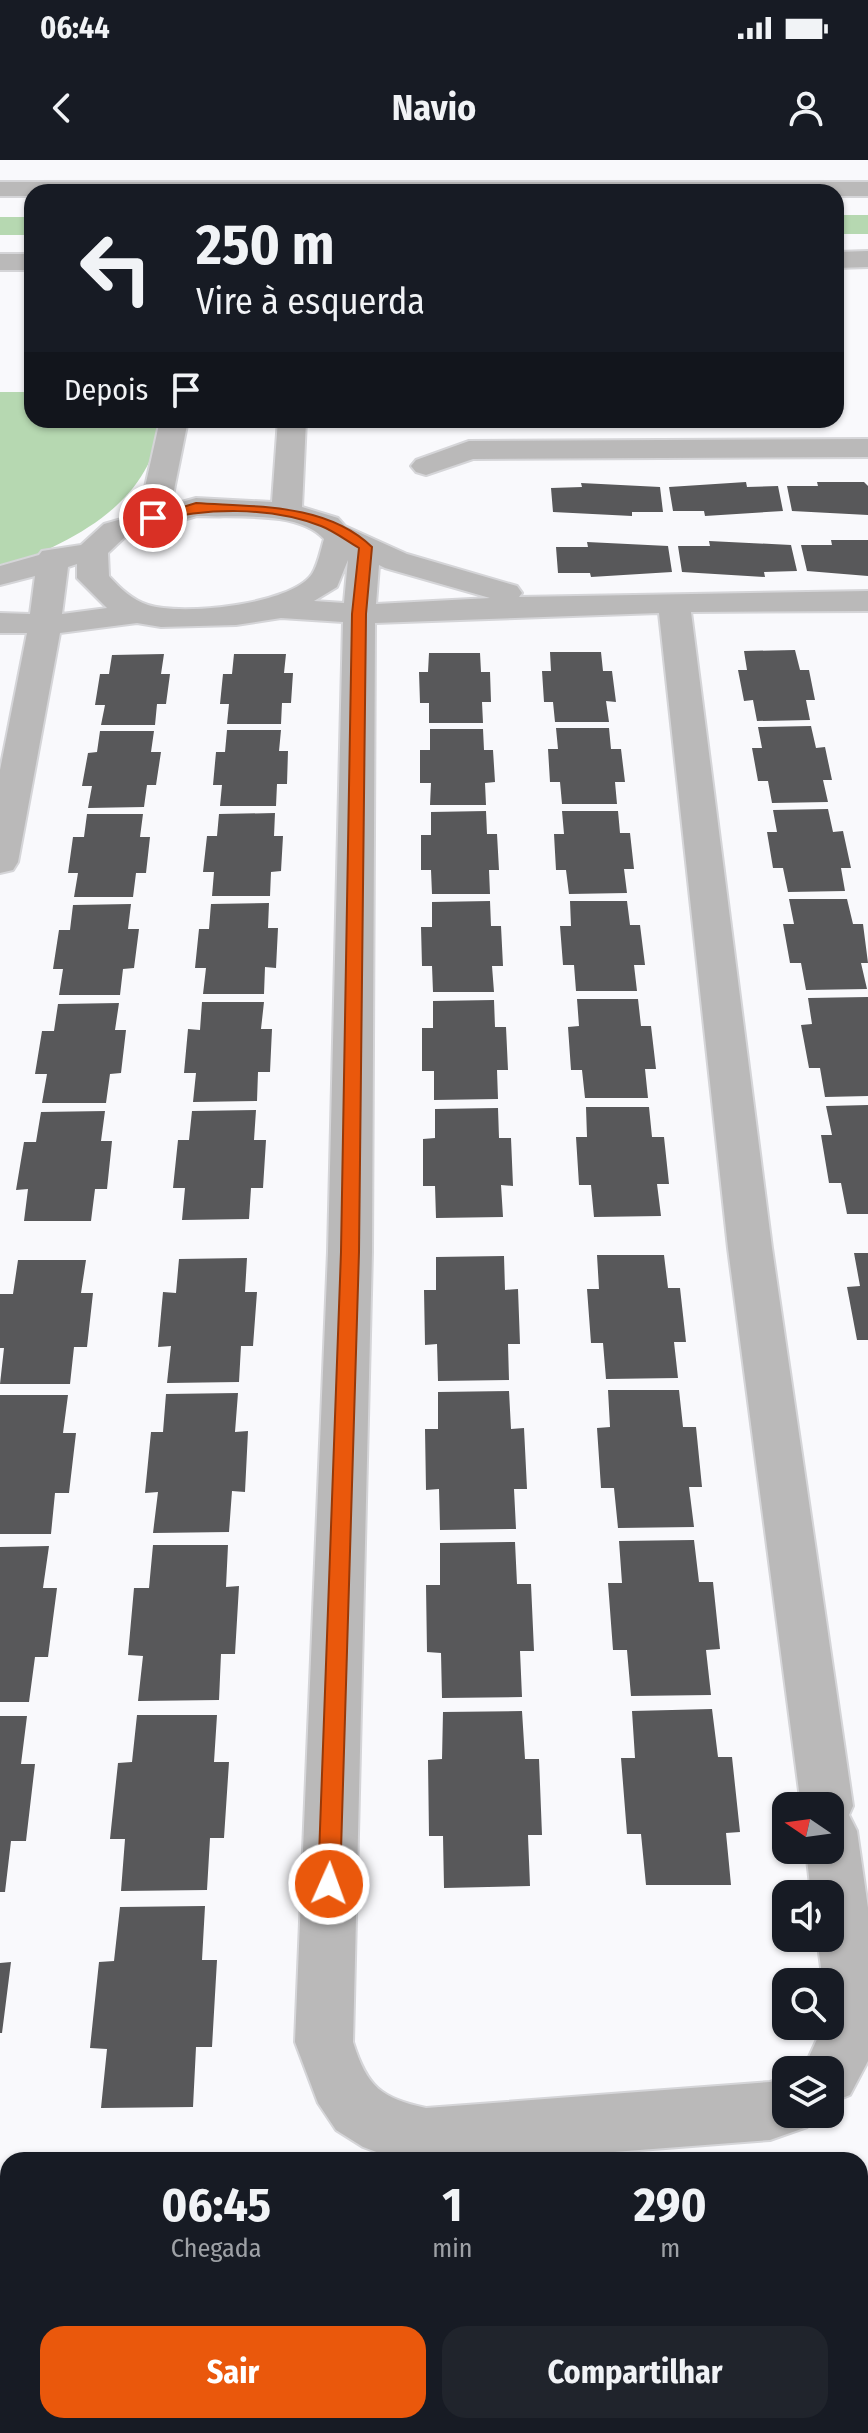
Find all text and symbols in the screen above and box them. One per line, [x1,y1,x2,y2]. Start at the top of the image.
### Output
text: 06:44 [40,10,110,46]
icon: back [40,86,84,130]
text: Navio [392,86,476,130]
icon: person [784,86,828,130]
text: 250 m [196,212,334,279]
icon: left [64,216,168,320]
text: Vire à esquerda [196,280,425,324]
icon: arrive [164,368,208,412]
text: Depois [64,372,148,408]
pin [119,484,187,552]
icon: arrive [131,496,175,540]
north arrow [772,1792,844,1864]
map controls [772,1792,844,2128]
position arrow [287,1842,371,1926]
button: sound [772,1880,844,1952]
button: search [772,1968,844,2040]
button: layers [772,2056,844,2128]
text: 06:45 [161,2176,271,2234]
text: 1 [442,2176,463,2234]
text: 290 [634,2176,707,2234]
text: Chegada [171,2233,261,2264]
text: min [432,2233,473,2264]
text: m [660,2233,680,2264]
button: Sair [40,2326,426,2418]
button: Compartilhar [442,2326,828,2418]

